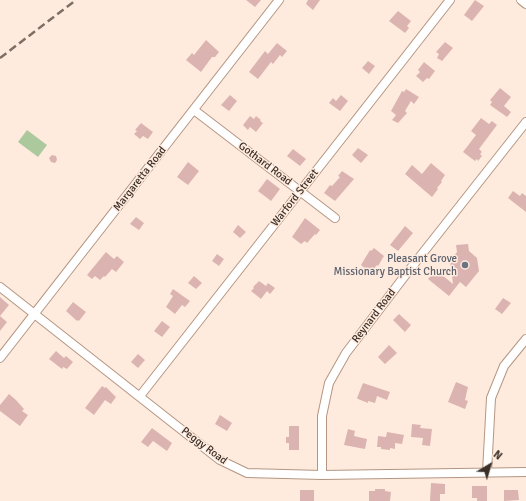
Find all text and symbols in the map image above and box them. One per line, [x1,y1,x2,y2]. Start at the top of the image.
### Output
street label: Gothard Road [236,140,294,188]
street label: Margaretta Road [111,144,169,214]
street label: Warford Street [269,167,321,229]
place label: Pleasant Grove Missionary Baptist Church [334,252,457,278]
marker: Pleasant Grove Missionary Baptist Church [460,260,470,270]
street label: Reynard Road [349,286,399,346]
street label: Peggy Road [178,424,230,468]
north arrow [470,445,510,485]
text: N [491,448,505,463]

